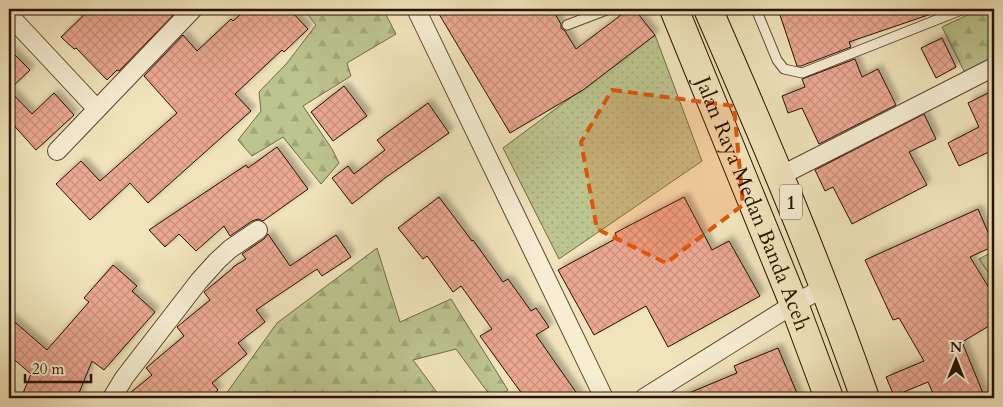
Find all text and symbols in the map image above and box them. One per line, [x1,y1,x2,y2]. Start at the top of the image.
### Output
street label: Jalan Raya Medan Banda Aceh [687,70,817,335]
road number: 1 [780,184,802,220]
north arrow [930,334,980,384]
text: N [950,338,962,357]
scale bar [25,352,91,384]
text: 20 m [32,359,64,379]

